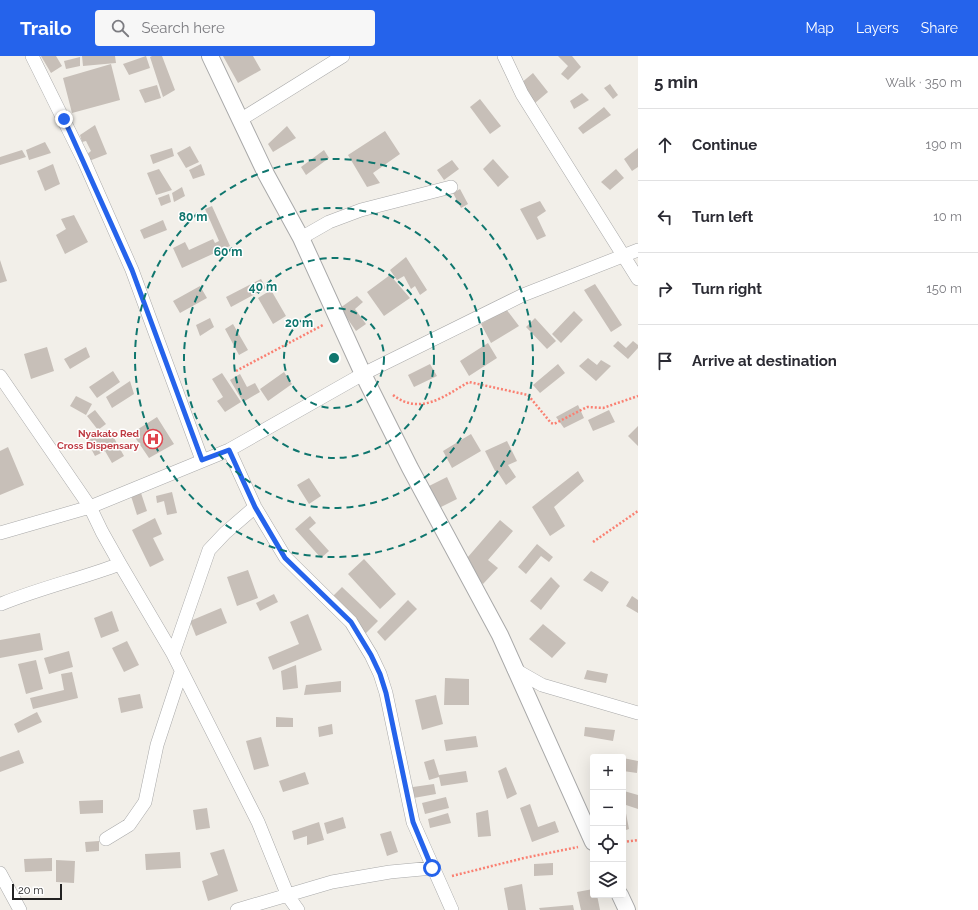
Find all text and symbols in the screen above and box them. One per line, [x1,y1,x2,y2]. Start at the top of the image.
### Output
search box [95,10,375,46]
text: Trailo [20,17,71,39]
icon: search [109,17,131,39]
text: Search here [141,19,225,37]
text: Map [806,20,834,36]
text: Layers [856,20,899,36]
text: Share [921,20,958,36]
text: 5 min [654,72,698,92]
text: Walk · 350 m [885,75,962,90]
route end [55,110,73,128]
icon: ahead [654,134,676,156]
text: Continue [692,136,757,154]
text: 190 m [926,137,962,152]
icon: left [654,206,676,228]
text: Turn left [692,208,753,226]
text: 10 m [933,209,962,224]
text: 80 m [179,210,207,224]
text: 60 m [214,245,242,259]
icon: right [654,278,676,300]
text: 40 m [249,280,277,294]
text: Turn right [692,280,762,298]
text: 150 m [926,281,962,296]
text: 20 m [285,316,313,330]
icon: arrive [654,350,676,372]
centre of rings [327,351,341,365]
text: Arrive at destination [692,352,837,370]
place label: Nyakato Red Cross Dispensary [57,428,140,451]
hospital icon: Nyakato Red Cross Dispensary [142,428,164,450]
map controls [590,754,626,898]
button: + [590,754,626,790]
button: − [590,790,626,826]
button: locate [590,826,626,862]
route start [423,859,441,877]
button: layers [590,862,626,898]
scale bar [12,882,62,901]
text: 20 m [18,884,43,897]

